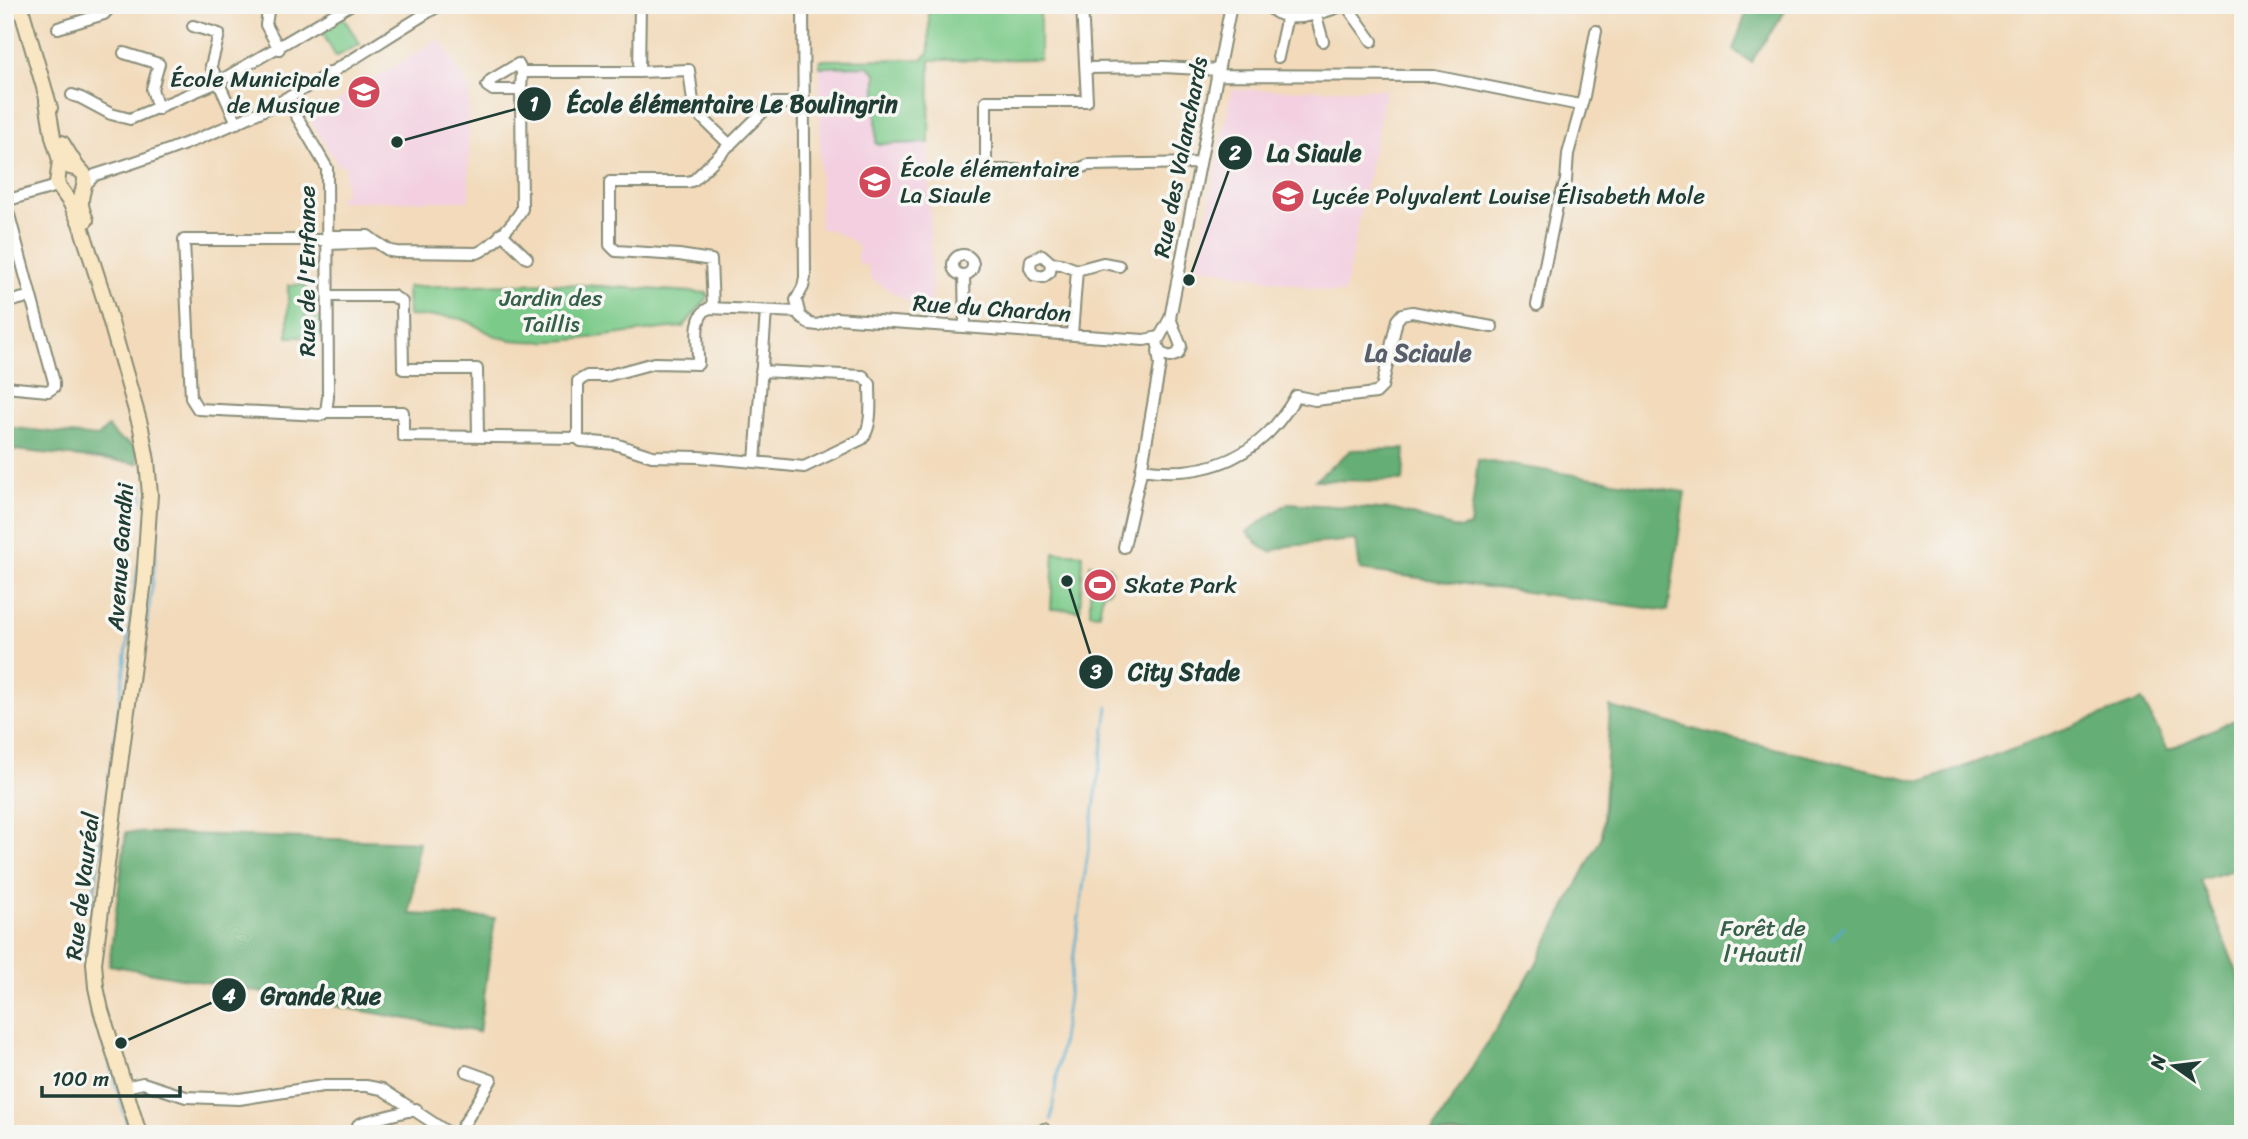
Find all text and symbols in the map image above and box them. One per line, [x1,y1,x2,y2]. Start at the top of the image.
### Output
street label: Rue des Valanchards [1141,52,1220,261]
place label: École Municipale de Musique [170,59,340,126]
school or university icon: École Municipale de Musique [345,73,383,111]
callout: École élémentaire Le Boulingrin [517,81,913,126]
text: École élémentaire Le Boulingrin [566,83,898,125]
text: 1 [529,85,539,123]
callout: La Siaule [1218,130,1376,175]
text: La Siaule [1266,132,1362,174]
text: 2 [1228,134,1241,172]
place label: École élémentaire La Siaule [900,149,1079,216]
school or university icon: École élémentaire La Siaule [856,163,894,201]
place label: Lycée Polyvalent Louise Élisabeth Mole [1312,176,1705,217]
school or university icon: Lycée Polyvalent Louise Élisabeth Mole [1269,177,1307,215]
street label: Rue de l'Enfance [287,185,328,357]
park label: Jardin des Taillis [499,278,603,345]
street label: Rue du Chardon [912,283,1072,334]
district label: La Sciaule [1364,332,1472,374]
street label: Avenue Gandhi [95,481,146,633]
place label: Skate Park [1124,565,1238,606]
sports icon: Skate Park [1081,566,1119,604]
callout: City Stade [1079,649,1255,694]
text: City Stade [1127,651,1240,693]
text: 3 [1089,653,1102,691]
street label: Rue de Vauréal [53,809,112,962]
park label: Forêt de l'Hautil [1720,908,1806,975]
callout: Grande Rue [212,973,396,1018]
text: Grande Rue [261,975,382,1017]
text: 4 [221,977,236,1015]
north arrow [2140,1030,2210,1100]
text: N [2140,1051,2176,1073]
scale bar [42,1055,180,1099]
text: 100 m [52,1060,109,1098]

